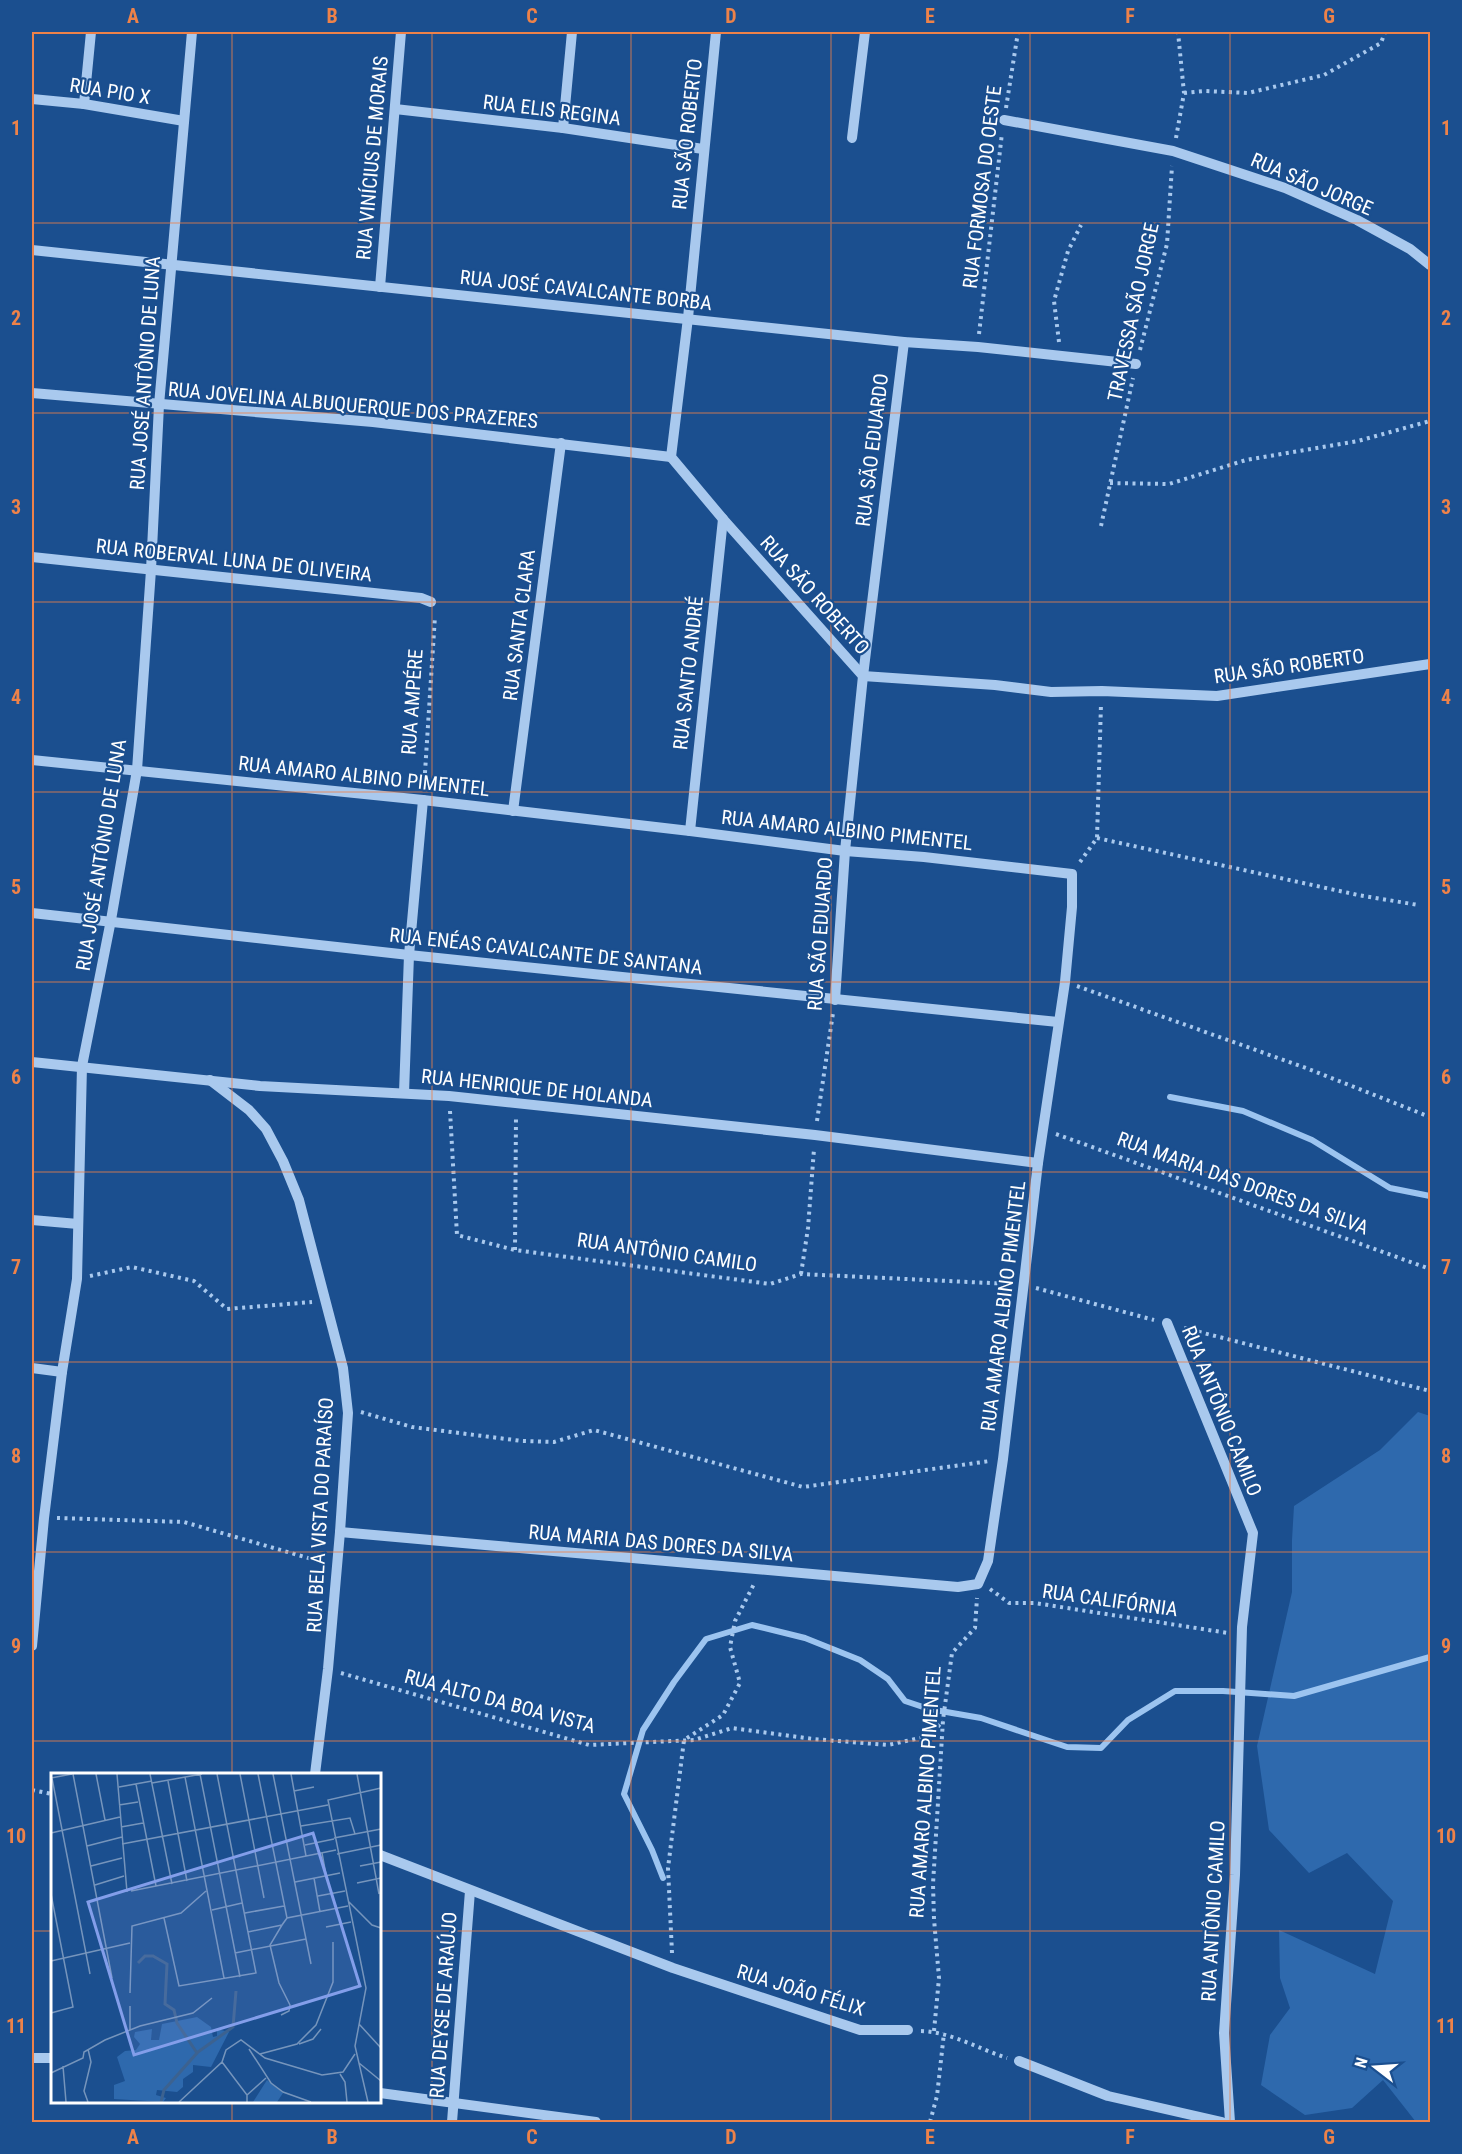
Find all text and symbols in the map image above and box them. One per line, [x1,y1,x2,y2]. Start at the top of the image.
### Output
text: A [127,4,139,28]
text: B [326,4,338,28]
text: C [526,4,538,28]
text: D [725,4,737,28]
text: E [925,4,935,28]
text: F [1125,4,1135,28]
text: G [1323,4,1335,28]
street label: RUA VINÍCIUS DE MORAIS [351,55,393,261]
street label: RUA SÃO ROBERTO [667,57,707,211]
street label: RUA PIO X [68,73,152,109]
street label: RUA FORMOSA DO OESTE [958,84,1006,290]
street label: RUA ELIS REGINA [482,90,623,130]
text: 1 [11,116,21,140]
text: 1 [1441,116,1451,140]
street label: RUA SÃO JORGE [1247,148,1377,221]
street label: TRAVESSA SÃO JORGE [1102,220,1164,404]
street label: RUA JOSÉ ANTÔNIO DE LUNA [125,255,165,491]
street label: RUA JOSÉ CAVALCANTE BORBA [459,265,714,315]
text: 2 [11,306,21,330]
text: 2 [1441,306,1451,330]
street label: RUA SÃO EDUARDO [851,372,893,528]
street label: RUA JOVELINA ALBUQUERQUE DOS PRAZERES [167,377,539,433]
text: 3 [11,495,21,519]
text: 3 [1441,495,1451,519]
street label: RUA SÃO ROBERTO [755,531,875,659]
street label: RUA ROBERVAL LUNA DE OLIVEIRA [95,534,374,586]
street label: RUA SANTA CLARA [498,548,540,702]
street label: RUA SANTO ANDRÉ [668,595,708,751]
street label: RUA SÃO ROBERTO [1212,644,1366,688]
street label: RUA AMPÉRE [396,648,428,756]
text: 4 [11,685,21,709]
text: 4 [1441,685,1451,709]
street label: RUA JOSÉ ANTÔNIO DE LUNA [71,737,131,973]
street label: RUA AMARO ALBINO PIMENTEL [237,751,491,801]
street label: RUA AMARO ALBINO PIMENTEL [720,805,974,855]
street label: RUA SÃO EDUARDO [803,856,837,1012]
text: 5 [11,875,21,899]
text: 5 [1441,875,1451,899]
street label: RUA ENÉAS CAVALCANTE DE SANTANA [388,923,704,979]
street label: RUA HENRIQUE DE HOLANDA [420,1064,654,1112]
text: 6 [11,1065,21,1089]
text: 6 [1441,1065,1451,1089]
street label: RUA MARIA DAS DORES DA SILVA [1114,1126,1372,1240]
street label: RUA AMARO ALBINO PIMENTEL [976,1179,1030,1433]
street label: RUA ANTÔNIO CAMILO [575,1227,759,1277]
text: 7 [11,1255,21,1279]
text: 7 [1441,1255,1451,1279]
street label: RUA ANTÔNIO CAMILO [1177,1322,1267,1500]
street label: RUA BELA VISTA DO PARAÍSO [302,1397,338,1633]
text: 8 [11,1444,21,1468]
text: 8 [1441,1444,1451,1468]
street label: RUA MARIA DAS DORES DA SILVA [528,1519,795,1567]
street label: RUA CALIFÓRNIA [1041,1579,1180,1621]
text: 9 [11,1634,21,1658]
text: 9 [1441,1634,1451,1658]
street label: RUA ALTO DA BOA VISTA [402,1664,599,1738]
street label: RUA AMARO ALBINO PIMENTEL [904,1665,946,1919]
inset map [51,1773,381,2103]
street label: RUA ANTÔNIO CAMILO [1196,1820,1230,2002]
text: 10 [6,1824,26,1848]
text: 10 [1436,1824,1456,1848]
street label: RUA DEYSE DE ARAÚJO [425,1911,461,2099]
street label: RUA JOÃO FÉLIX [734,1959,868,2021]
text: 11 [6,2014,26,2038]
text: 11 [1436,2014,1456,2038]
north arrow [1345,2037,1405,2097]
text: N [1351,2055,1372,2070]
text: A [127,2125,139,2149]
text: B [326,2125,338,2149]
text: C [526,2125,538,2149]
text: D [725,2125,737,2149]
text: E [925,2125,935,2149]
text: F [1125,2125,1135,2149]
text: G [1323,2125,1335,2149]

